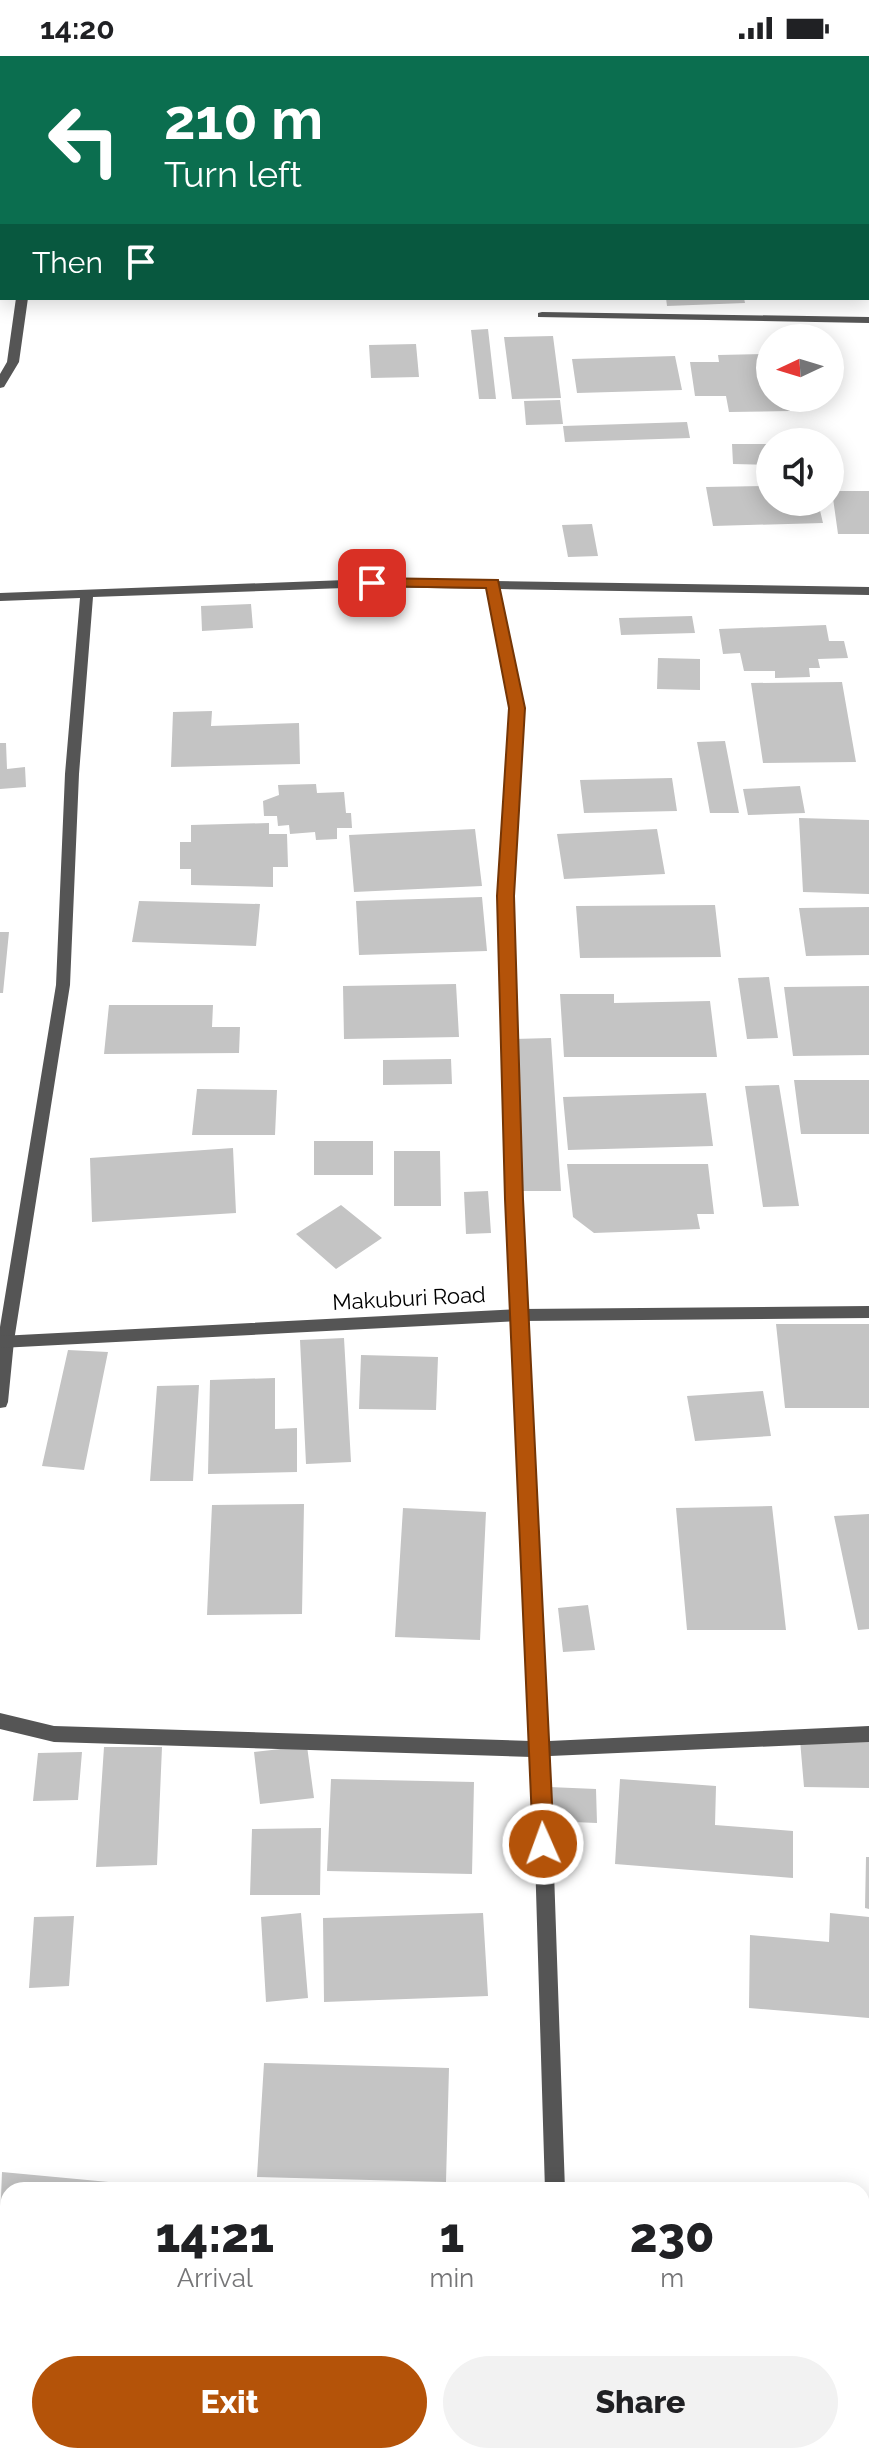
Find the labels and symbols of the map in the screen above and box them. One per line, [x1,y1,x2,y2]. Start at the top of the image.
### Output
north arrow [756,324,844,412]
pin [338,549,406,617]
street label: Makuburi Road [332,1281,486,1315]
position arrow [501,1802,585,1886]

